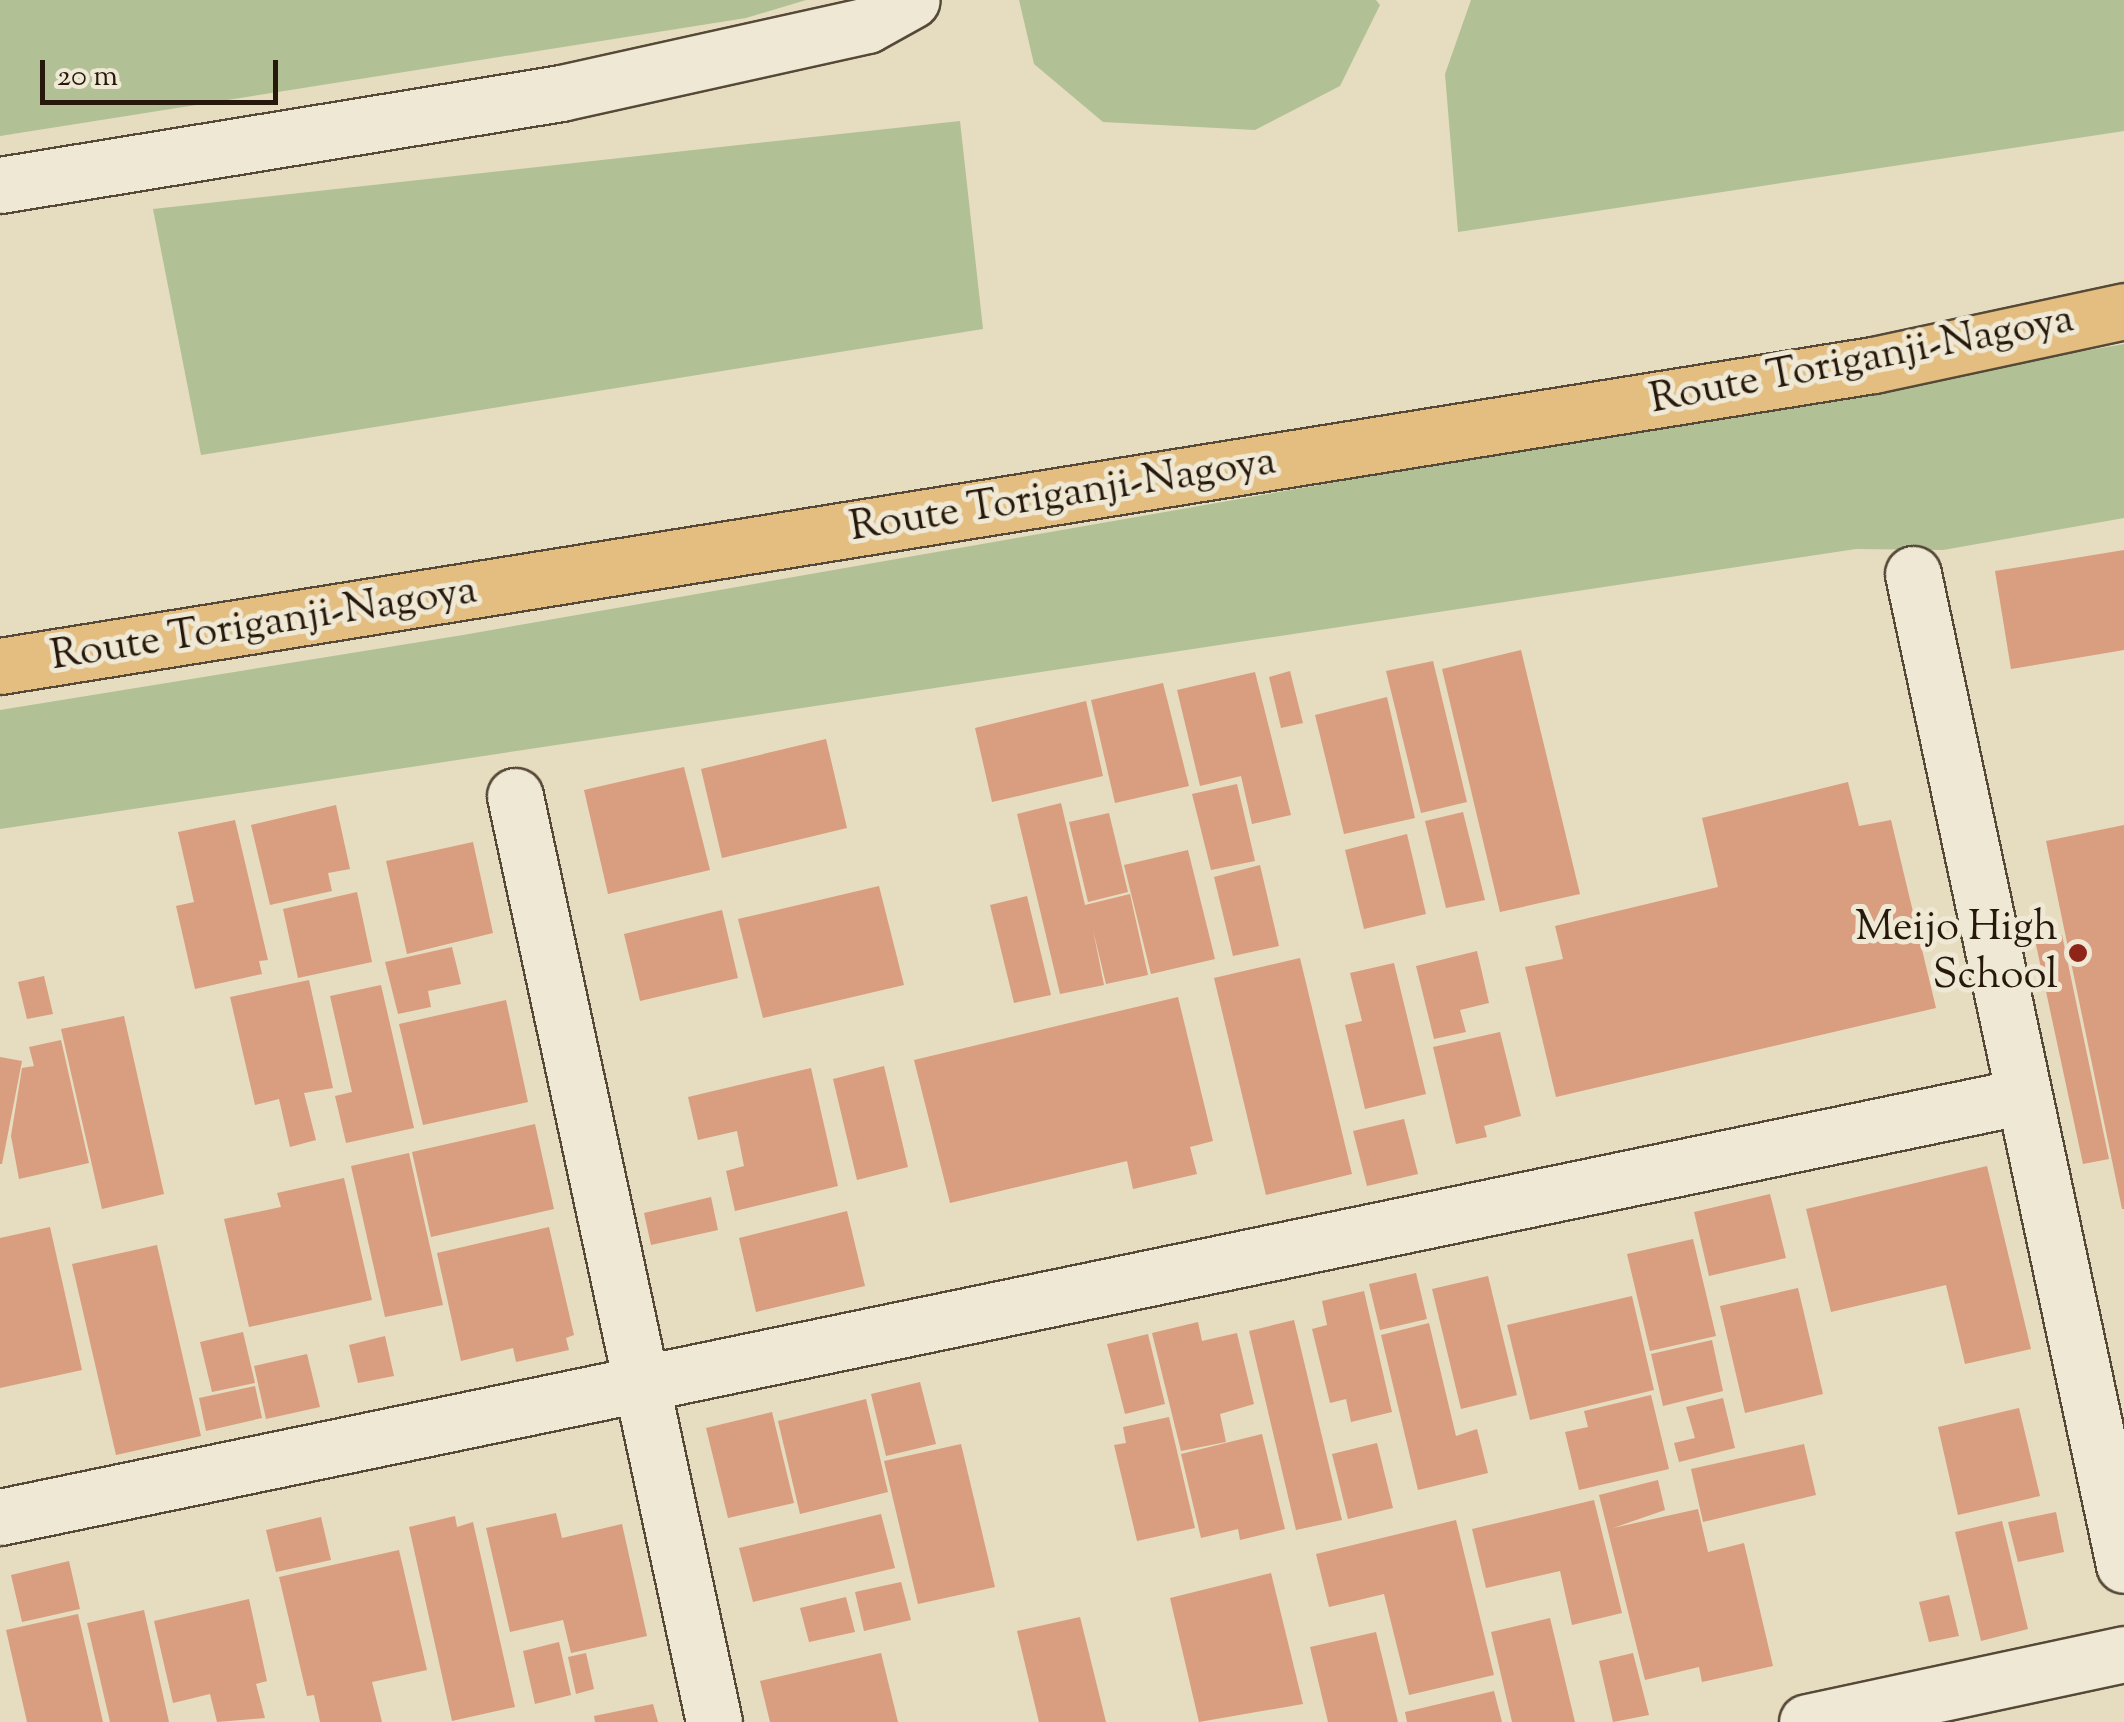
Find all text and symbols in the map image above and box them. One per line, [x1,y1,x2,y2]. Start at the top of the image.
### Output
scale bar [45,40,282,102]
text: 20 m [57,56,118,99]
street label: Route Toriganji-Nagoya [1646,295,2078,427]
street label: Route Toriganji-Nagoya [846,437,1280,555]
street label: Route Toriganji-Nagoya [47,566,481,684]
place label: Meijo High School [1855,904,2058,1002]
marker: Meijo High School [2067,942,2089,964]

